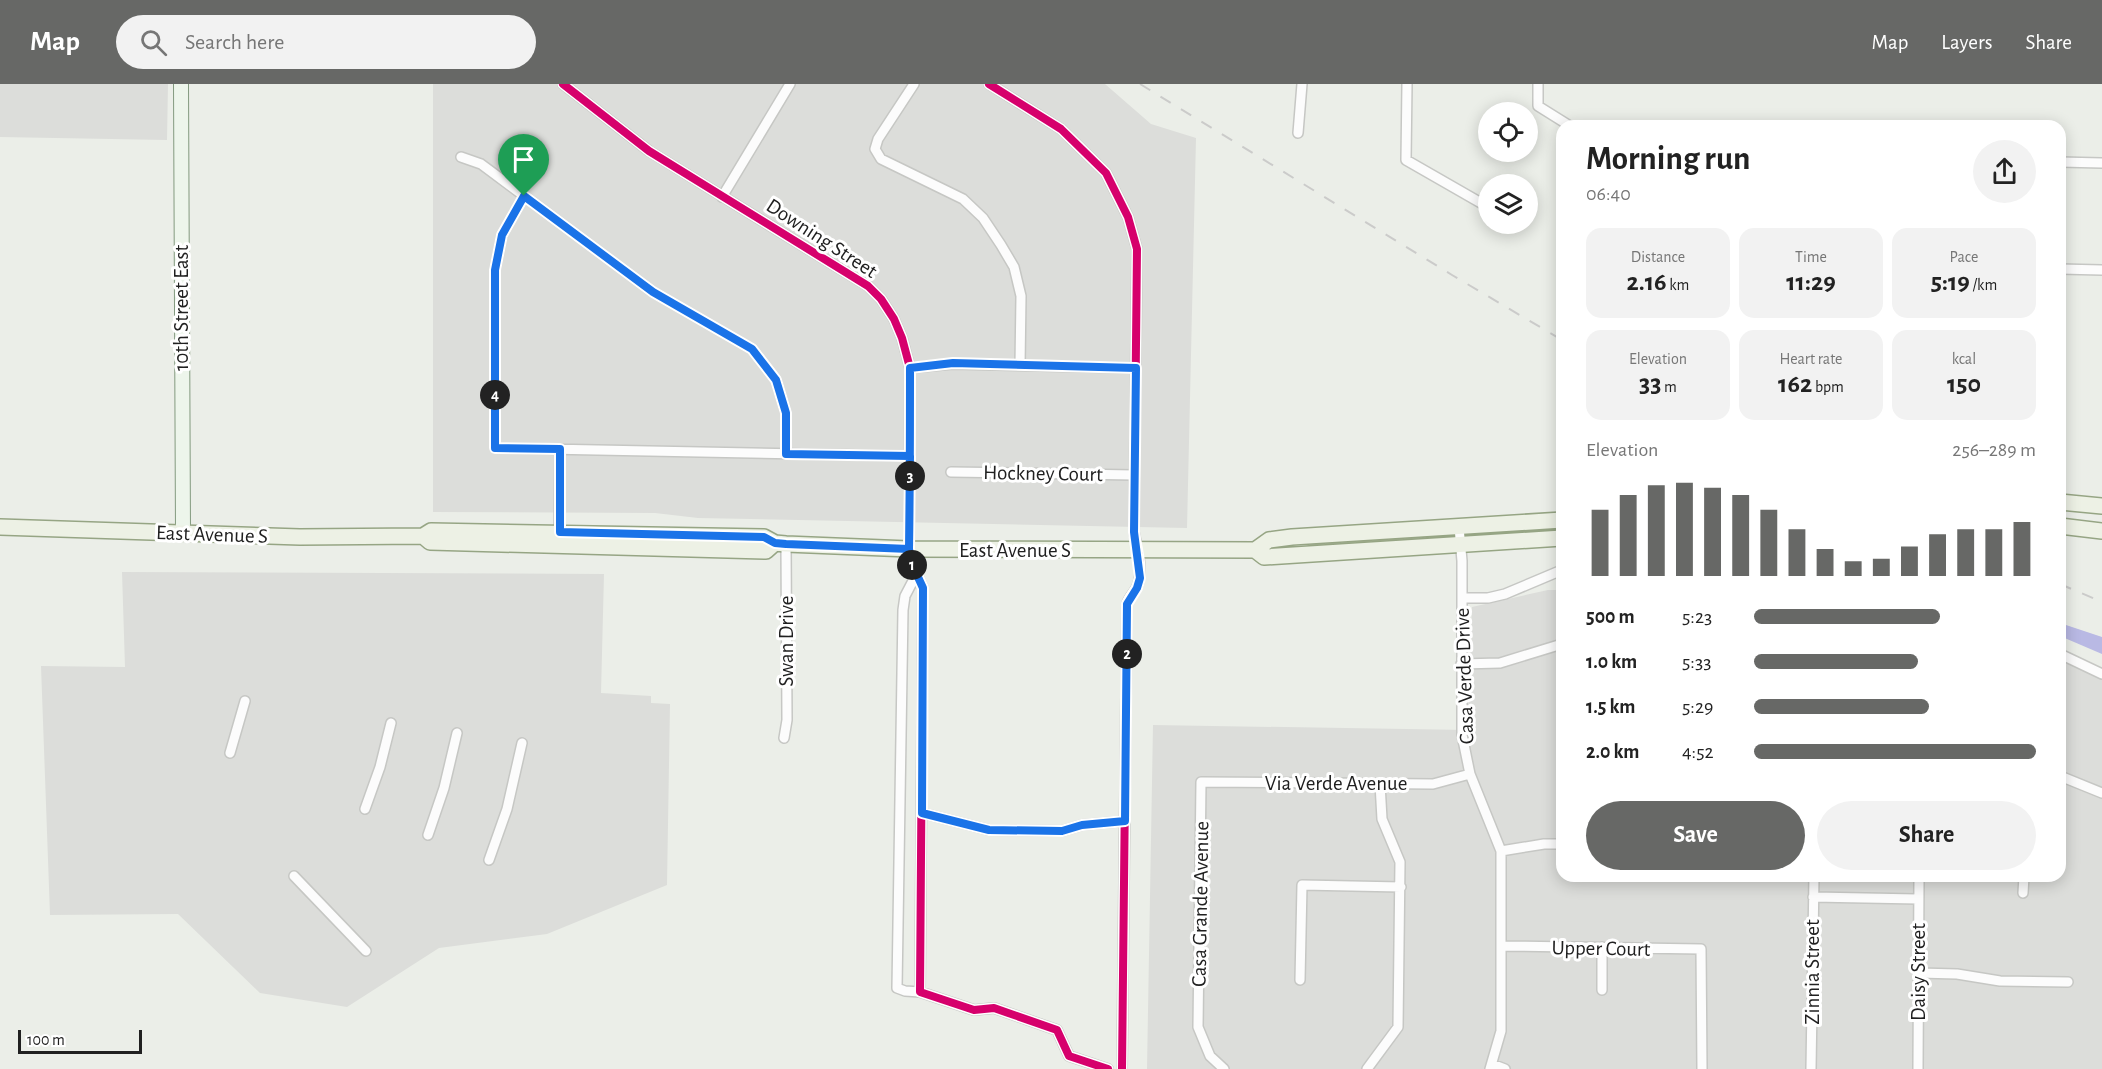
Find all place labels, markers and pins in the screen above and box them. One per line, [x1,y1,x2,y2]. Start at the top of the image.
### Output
pin [498,134,549,196]
pin: 4 [480,380,510,410]
pin: 3 [895,461,925,491]
pin: 1 [897,550,927,580]
pin: 2 [1112,639,1142,669]

